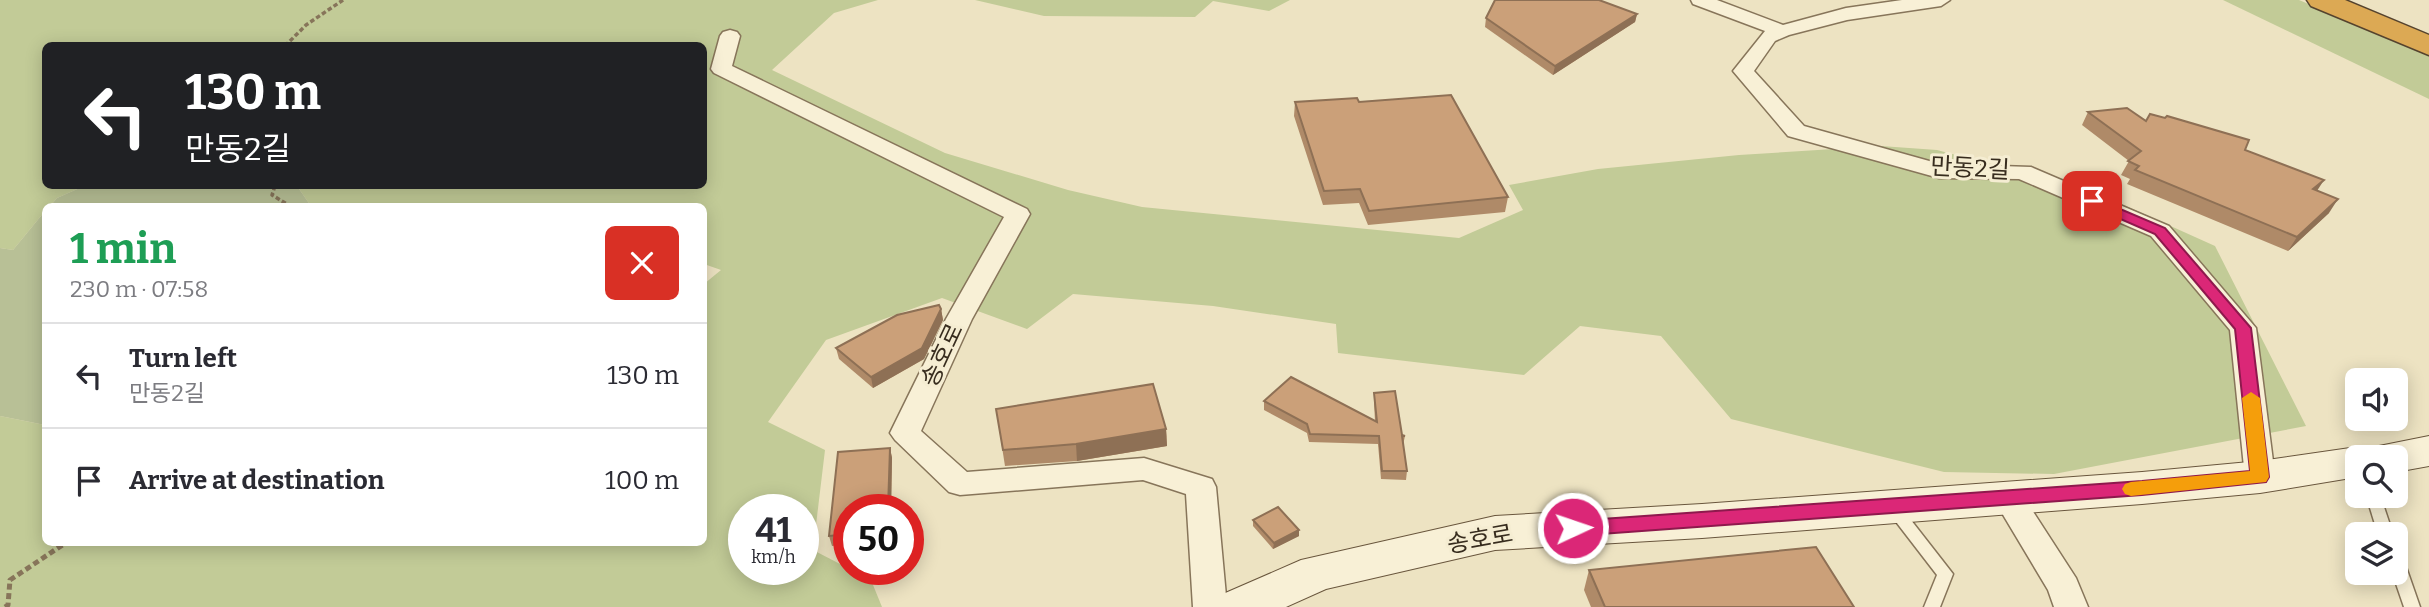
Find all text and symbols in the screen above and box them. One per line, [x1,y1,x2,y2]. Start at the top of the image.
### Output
text: 130 m [185,63,321,122]
icon: left [70,70,161,161]
text: 만동2길 [185,130,291,168]
street label: 만동2길 [1930,152,2010,184]
pin [2062,171,2122,231]
icon: arrive [2073,182,2111,220]
text: 1 min [70,224,176,274]
button: close [605,226,679,300]
text: 230 m · 07:58 [70,275,208,303]
street label: 송호로 [915,319,969,391]
text: Turn left [129,343,237,374]
icon: left [70,357,108,395]
text: 130 m [607,360,679,391]
map controls [2345,368,2408,585]
button: sound [2345,368,2408,431]
text: 만동2길 [129,379,205,407]
button: search [2345,445,2408,508]
icon: arrive [70,462,108,500]
text: Arrive at destination [129,465,384,496]
text: 100 m [605,465,679,496]
position arrow [1536,491,1610,565]
speed limit sign: 50 [833,494,924,585]
text: 41 [755,509,792,551]
street label: 송호로 [1445,519,1515,559]
button: layers [2345,522,2408,585]
text: km/h [751,546,796,568]

